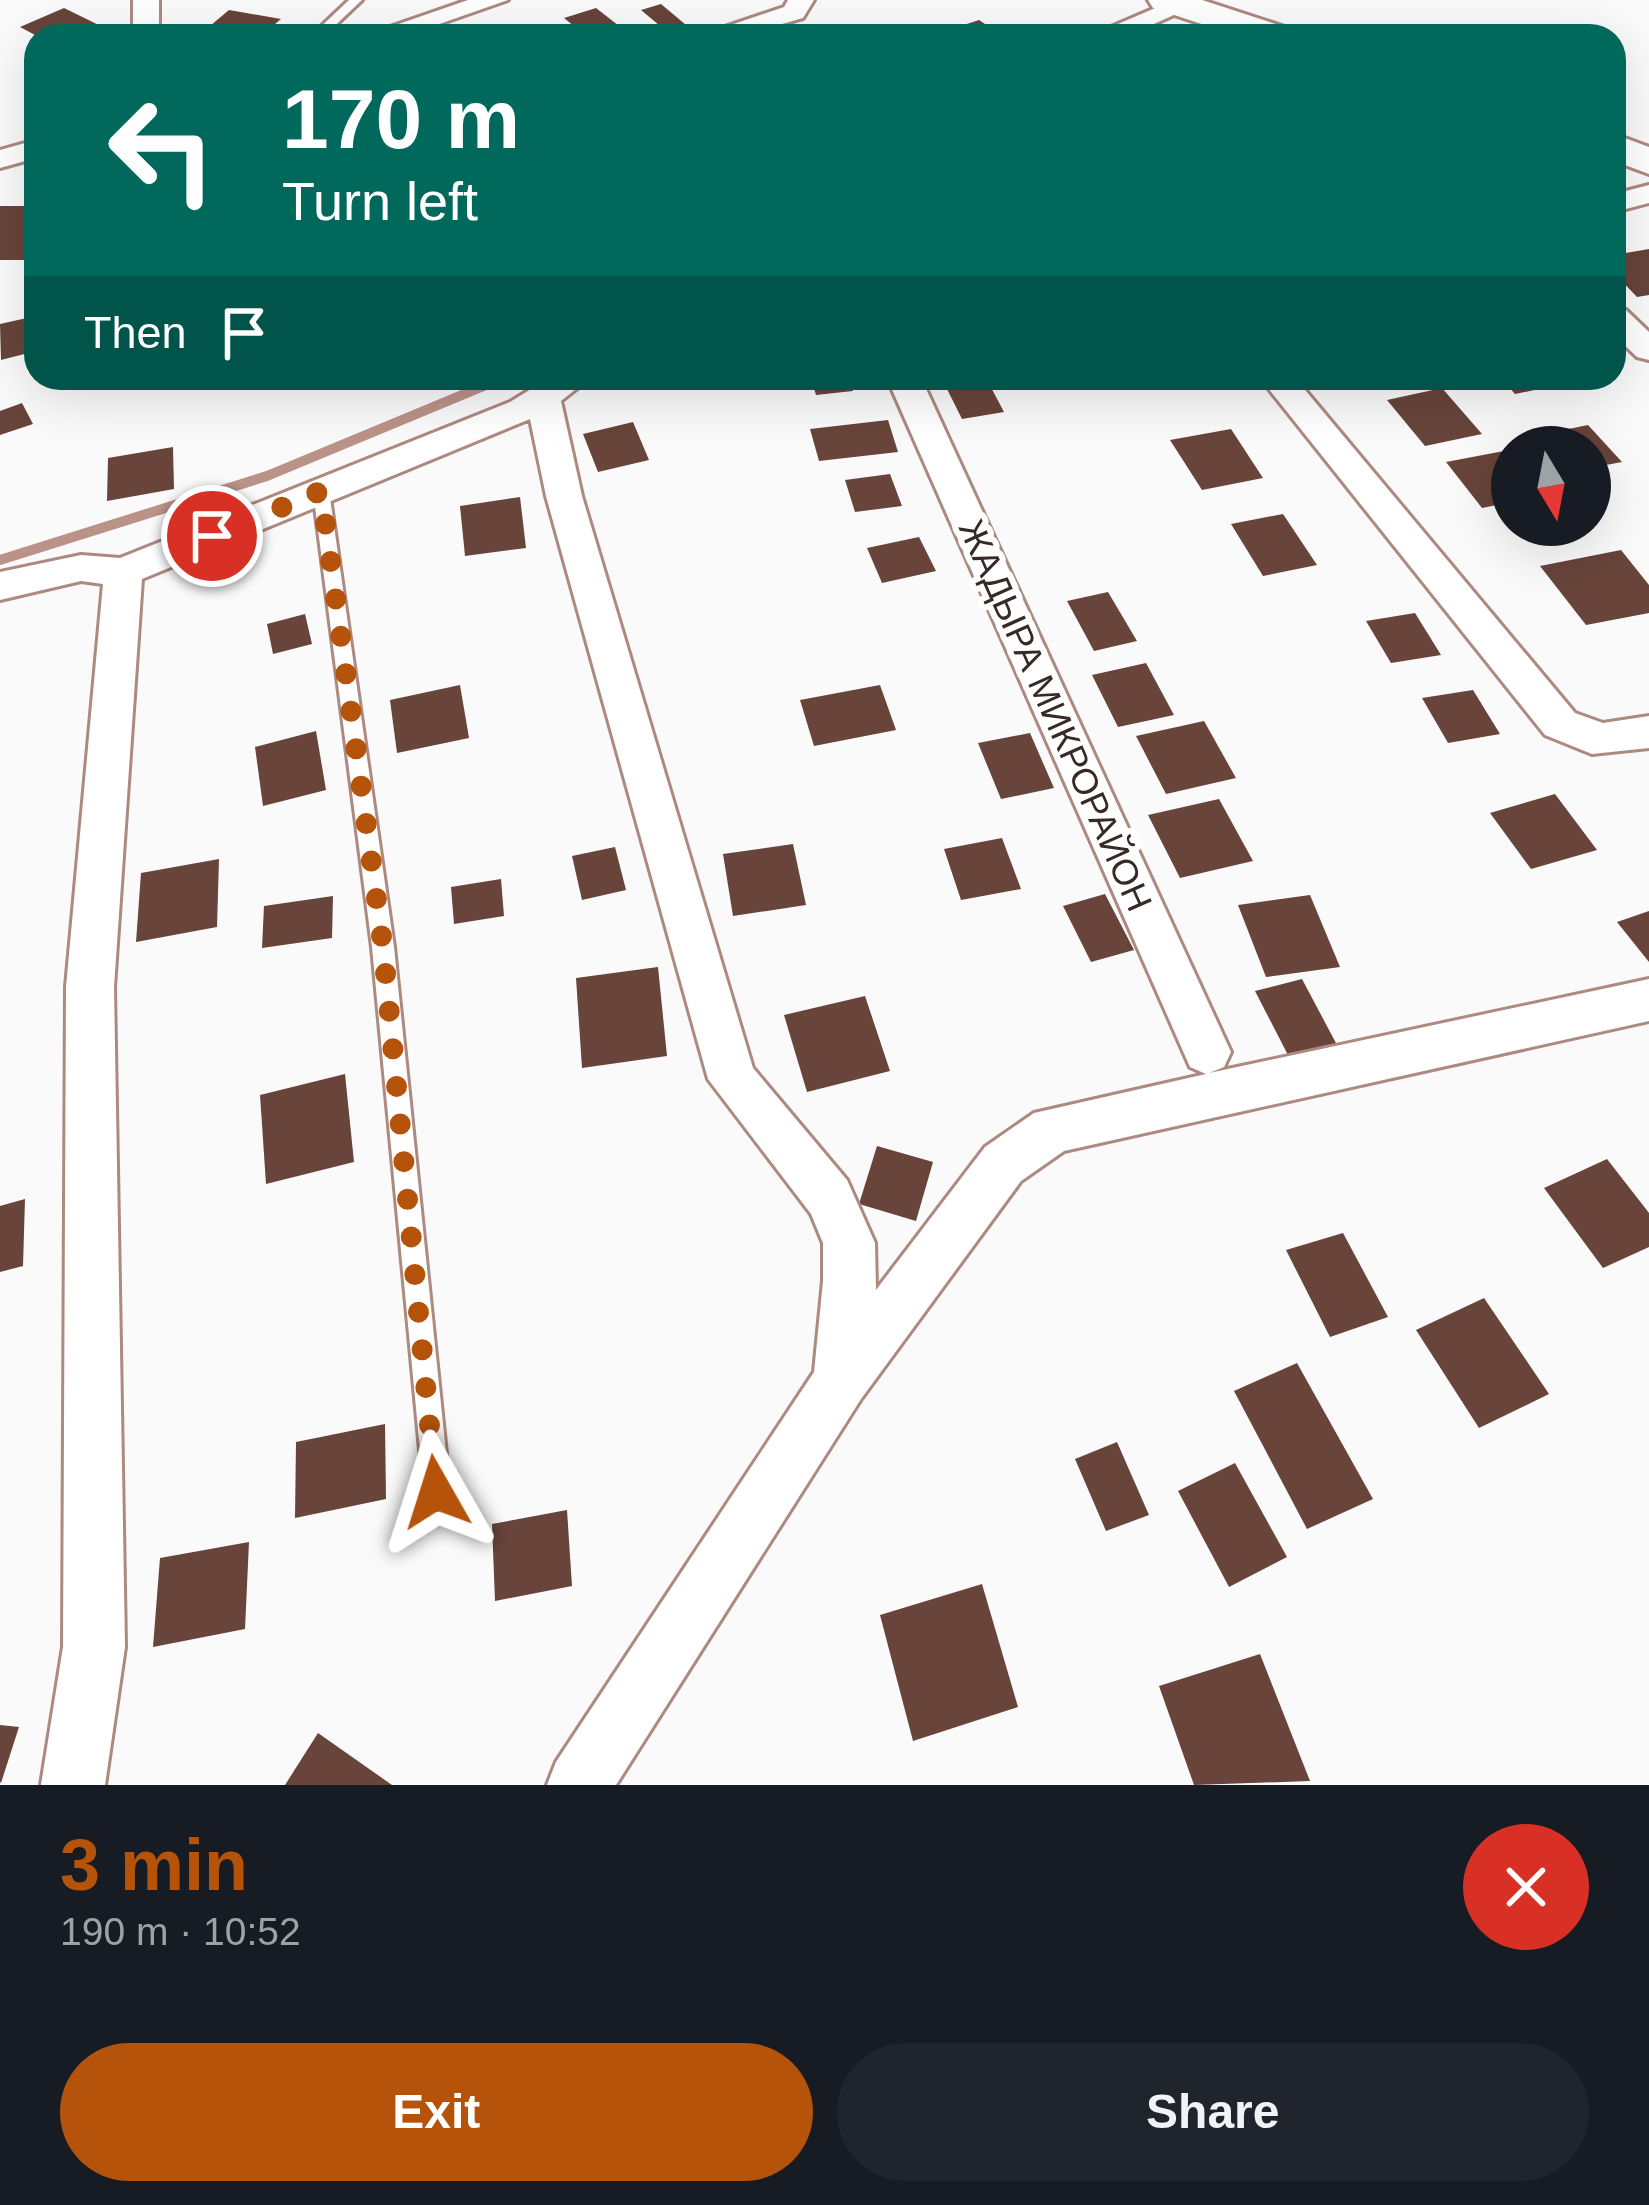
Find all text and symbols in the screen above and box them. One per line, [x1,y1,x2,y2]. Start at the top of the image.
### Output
icon: left [84,72,240,228]
text: 170 m [282,72,520,166]
text: Turn left [282,171,478,231]
icon: arrive [211,300,277,366]
text: Then [84,307,187,358]
north arrow [1491,426,1611,546]
map controls [1491,426,1611,546]
pin [161,485,263,587]
icon: arrive [179,503,245,569]
street label: ЖАДЫРА МИКРОРАЙОН [951,513,1161,917]
position arrow [373,1429,499,1555]
button: close [1463,1824,1589,1950]
text: 3 min [60,1825,248,1905]
text: 190 m · 10:52 [60,1910,301,1953]
button: Exit [60,2043,813,2181]
button: Share [837,2043,1589,2181]

